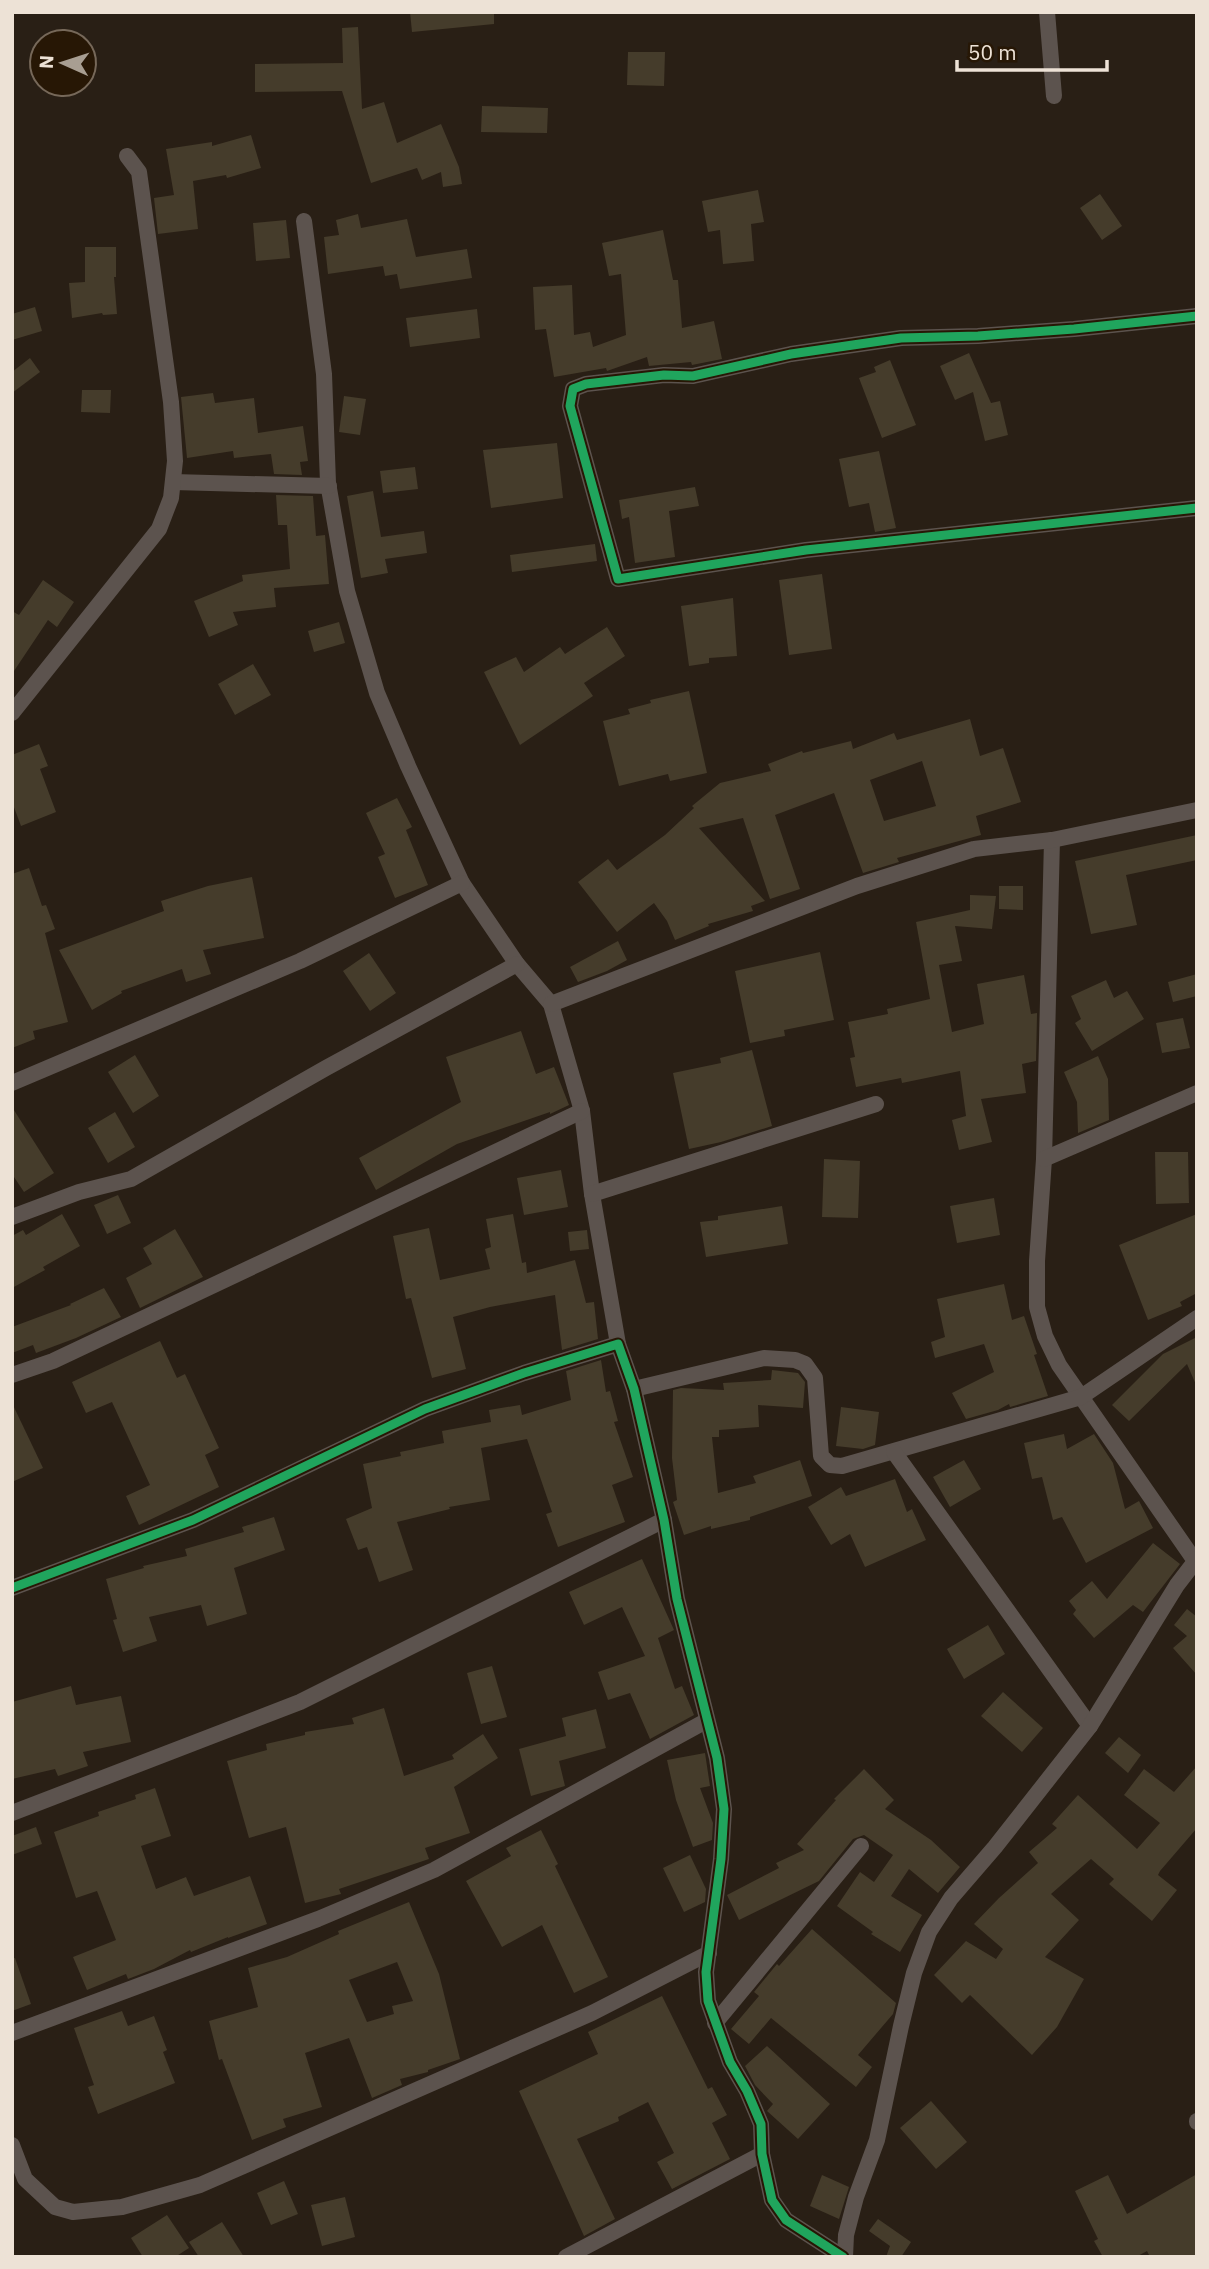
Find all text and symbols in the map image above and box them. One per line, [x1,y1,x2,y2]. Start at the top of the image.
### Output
north arrow [28,28,98,98]
scale bar [957,28,1108,72]
text: 50 m [968,38,1017,66]
text: N [34,55,58,70]

